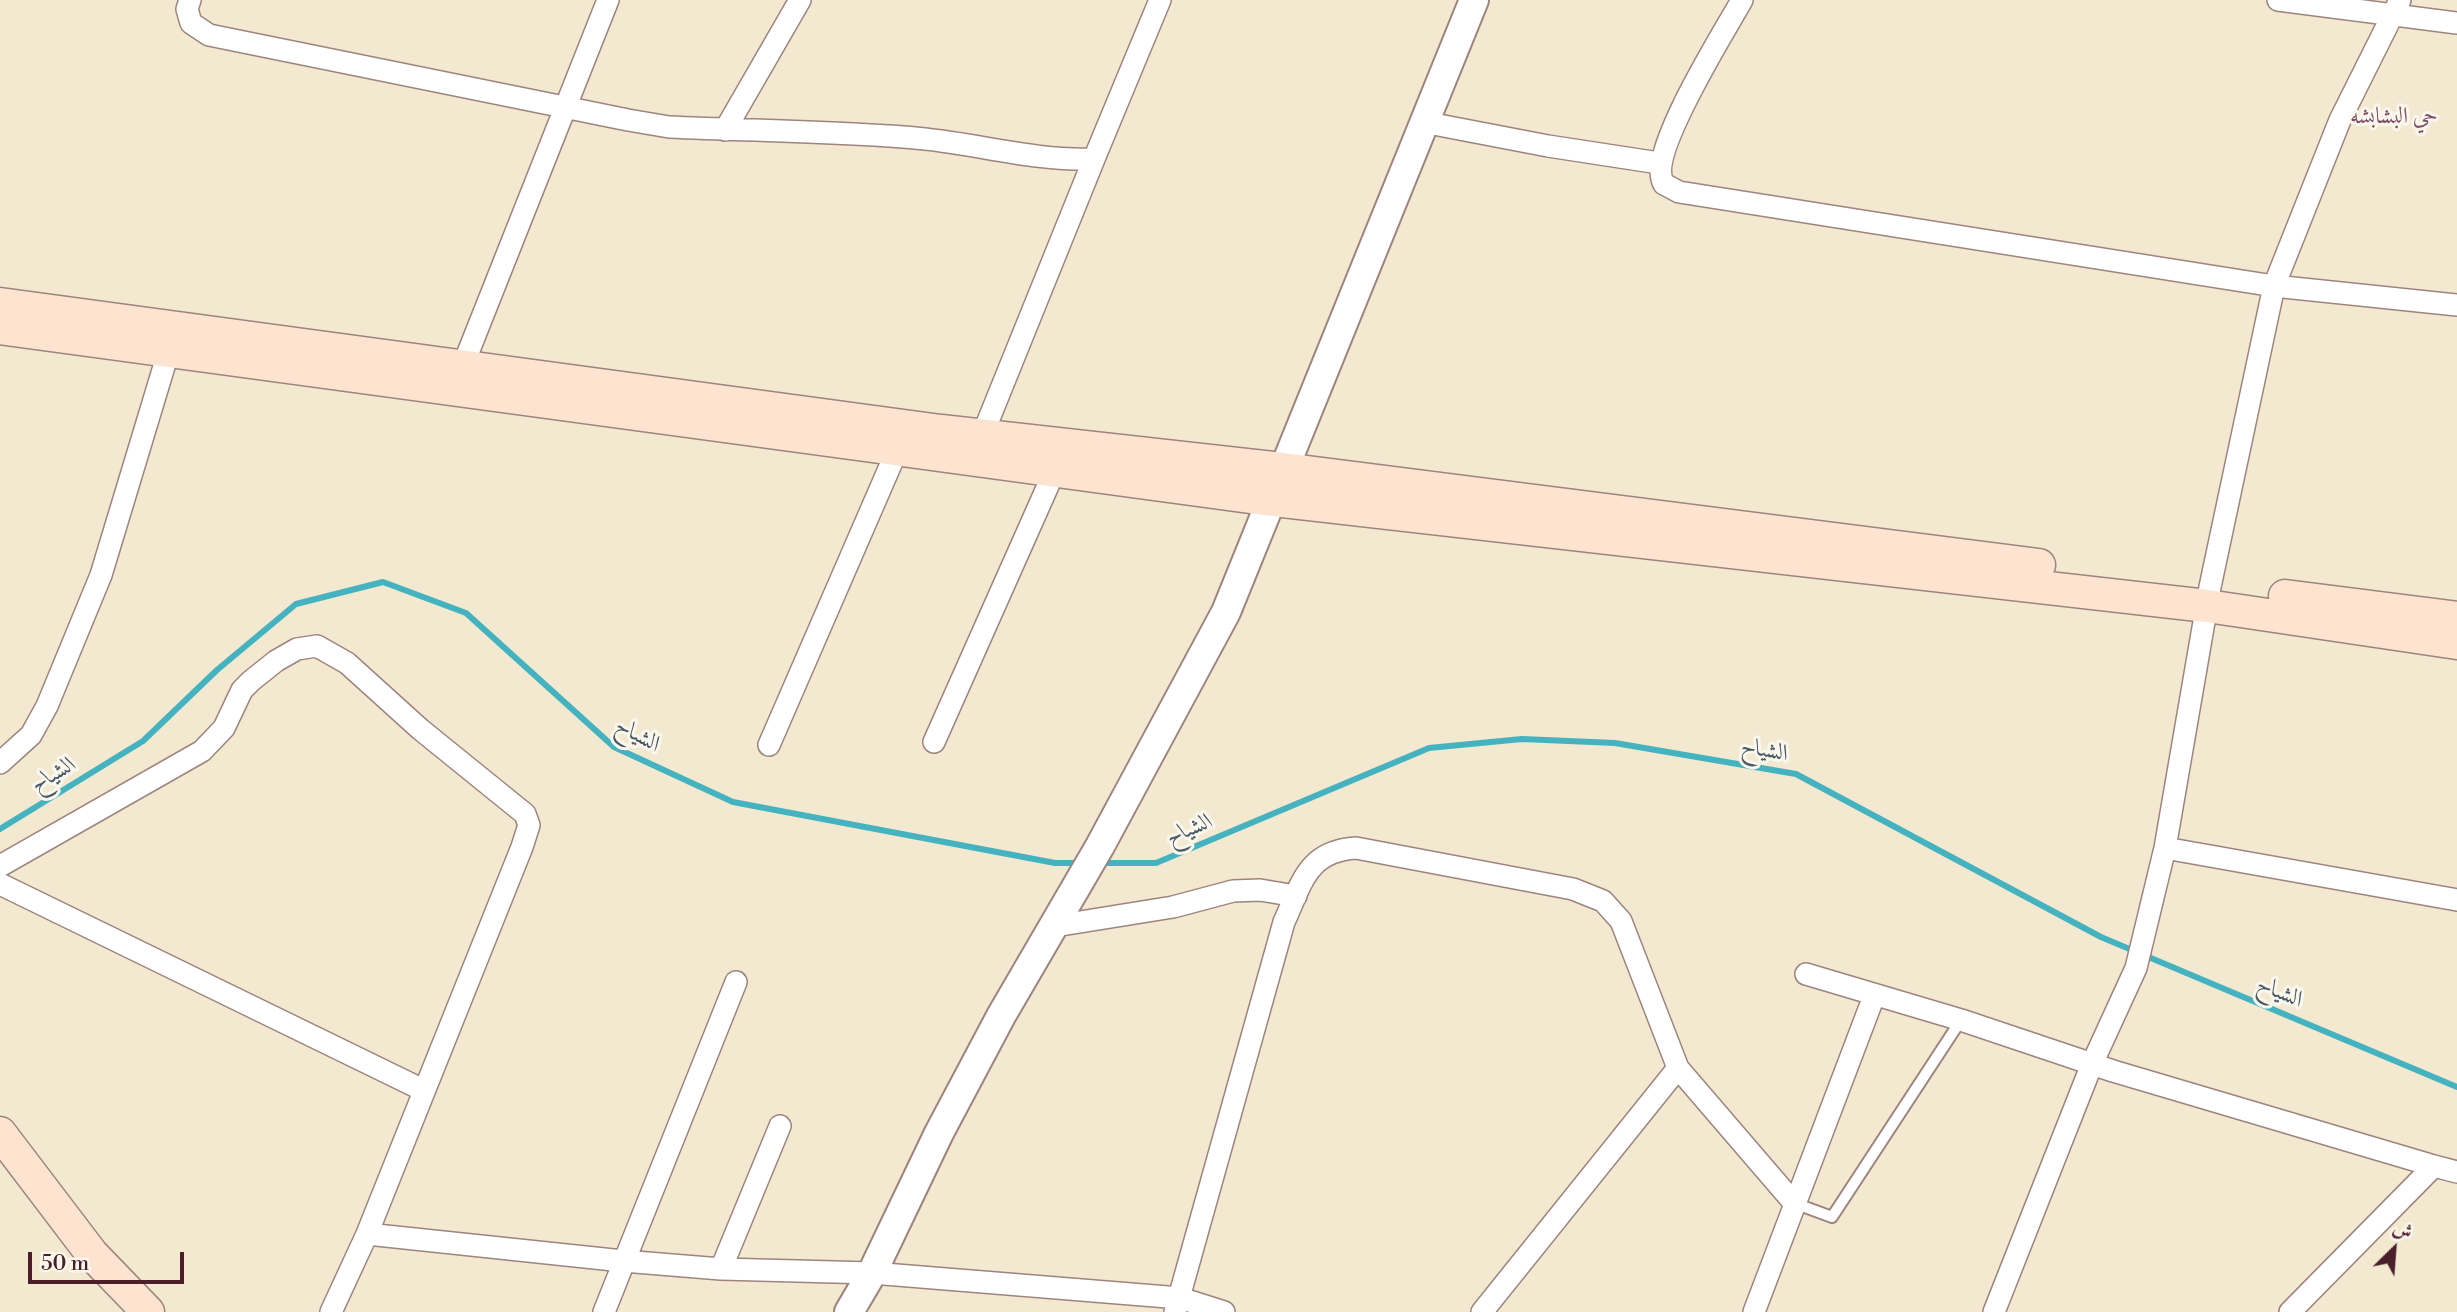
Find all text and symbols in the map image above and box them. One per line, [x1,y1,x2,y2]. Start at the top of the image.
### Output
district label: حي البشابشه [2350,103,2438,131]
water label: الشياح [610,712,666,760]
water label: الشياح [1739,733,1791,769]
water label: الشياح [26,751,82,799]
water label: الشياح [1162,808,1218,852]
water label: الشياح [2252,971,2308,1015]
north arrow [2359,1214,2429,1284]
text: ش [2389,1215,2416,1245]
scale bar [32,1238,187,1282]
text: 50 m [41,1251,89,1277]

